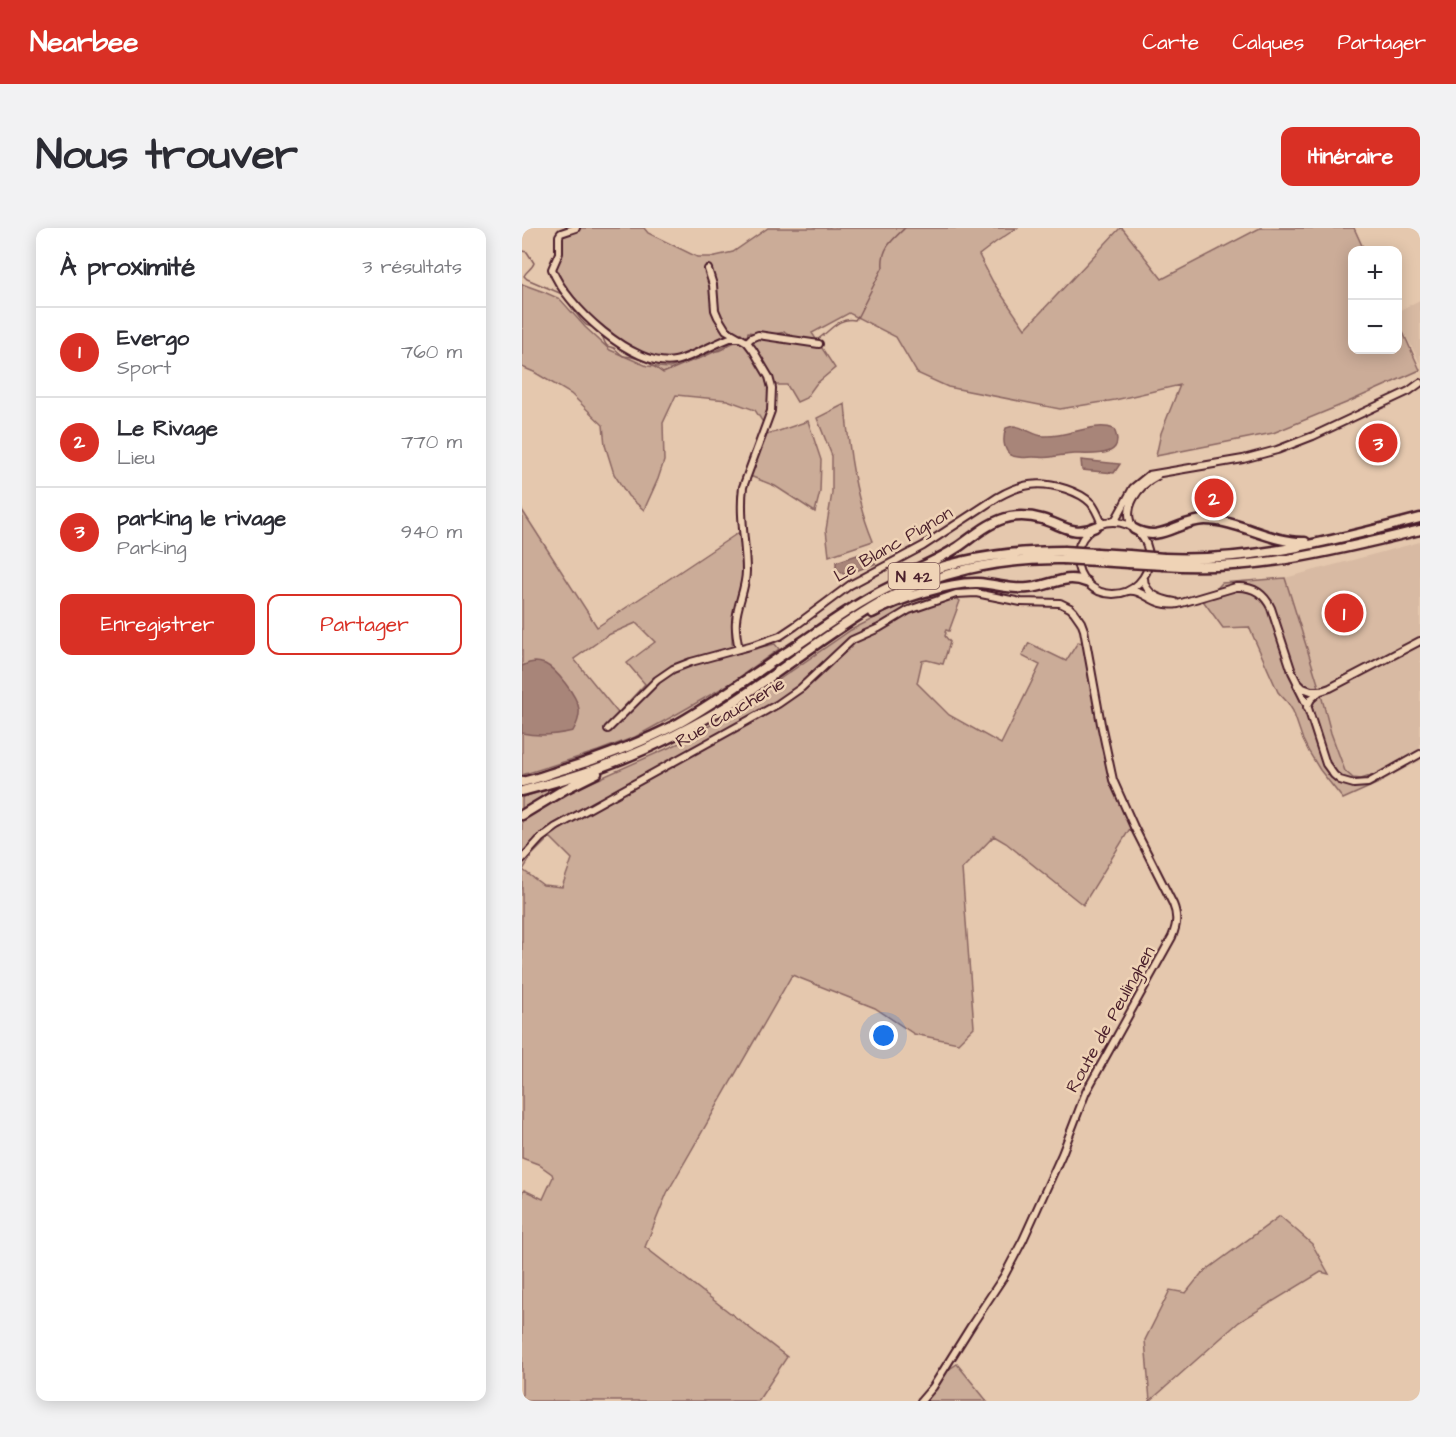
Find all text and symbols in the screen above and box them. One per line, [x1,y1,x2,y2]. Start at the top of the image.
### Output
text: Nearbee [30,23,138,62]
text: Carte [1142,28,1199,57]
text: Calques [1232,28,1304,57]
text: Partager [1337,28,1426,57]
text: Nous trouver [36,127,298,185]
button: Itinéraire [1281,127,1420,186]
map controls [1348,246,1402,354]
button: + [1348,246,1402,300]
text: À proximité [60,249,195,285]
text: 3 résultats [362,253,462,281]
button: − [1348,300,1402,354]
text: Evergo [117,323,189,354]
text: 1 [78,338,81,366]
text: 760 m [401,338,462,366]
text: Sport [117,354,171,382]
text: Le Rivage [117,413,218,444]
pin: 3 [1358,420,1398,466]
text: 2 [74,428,85,456]
text: 770 m [401,428,462,456]
text: Lieu [117,444,155,472]
pin: 2 [1194,476,1234,520]
street label: Le Blanc Pignon [829,500,958,589]
text: parking le rivage [117,503,286,534]
text: 3 [74,518,85,546]
text: 940 m [401,518,462,546]
text: Parking [117,534,187,562]
road number: N 42 [888,563,940,589]
pin: 1 [1324,590,1364,636]
button: Enregistrer [60,594,255,655]
button: Partager [267,594,462,655]
street label: Rue Caucherie [671,671,790,754]
street label: Route de Peulinghen [1060,941,1162,1098]
your location [869,1021,898,1050]

